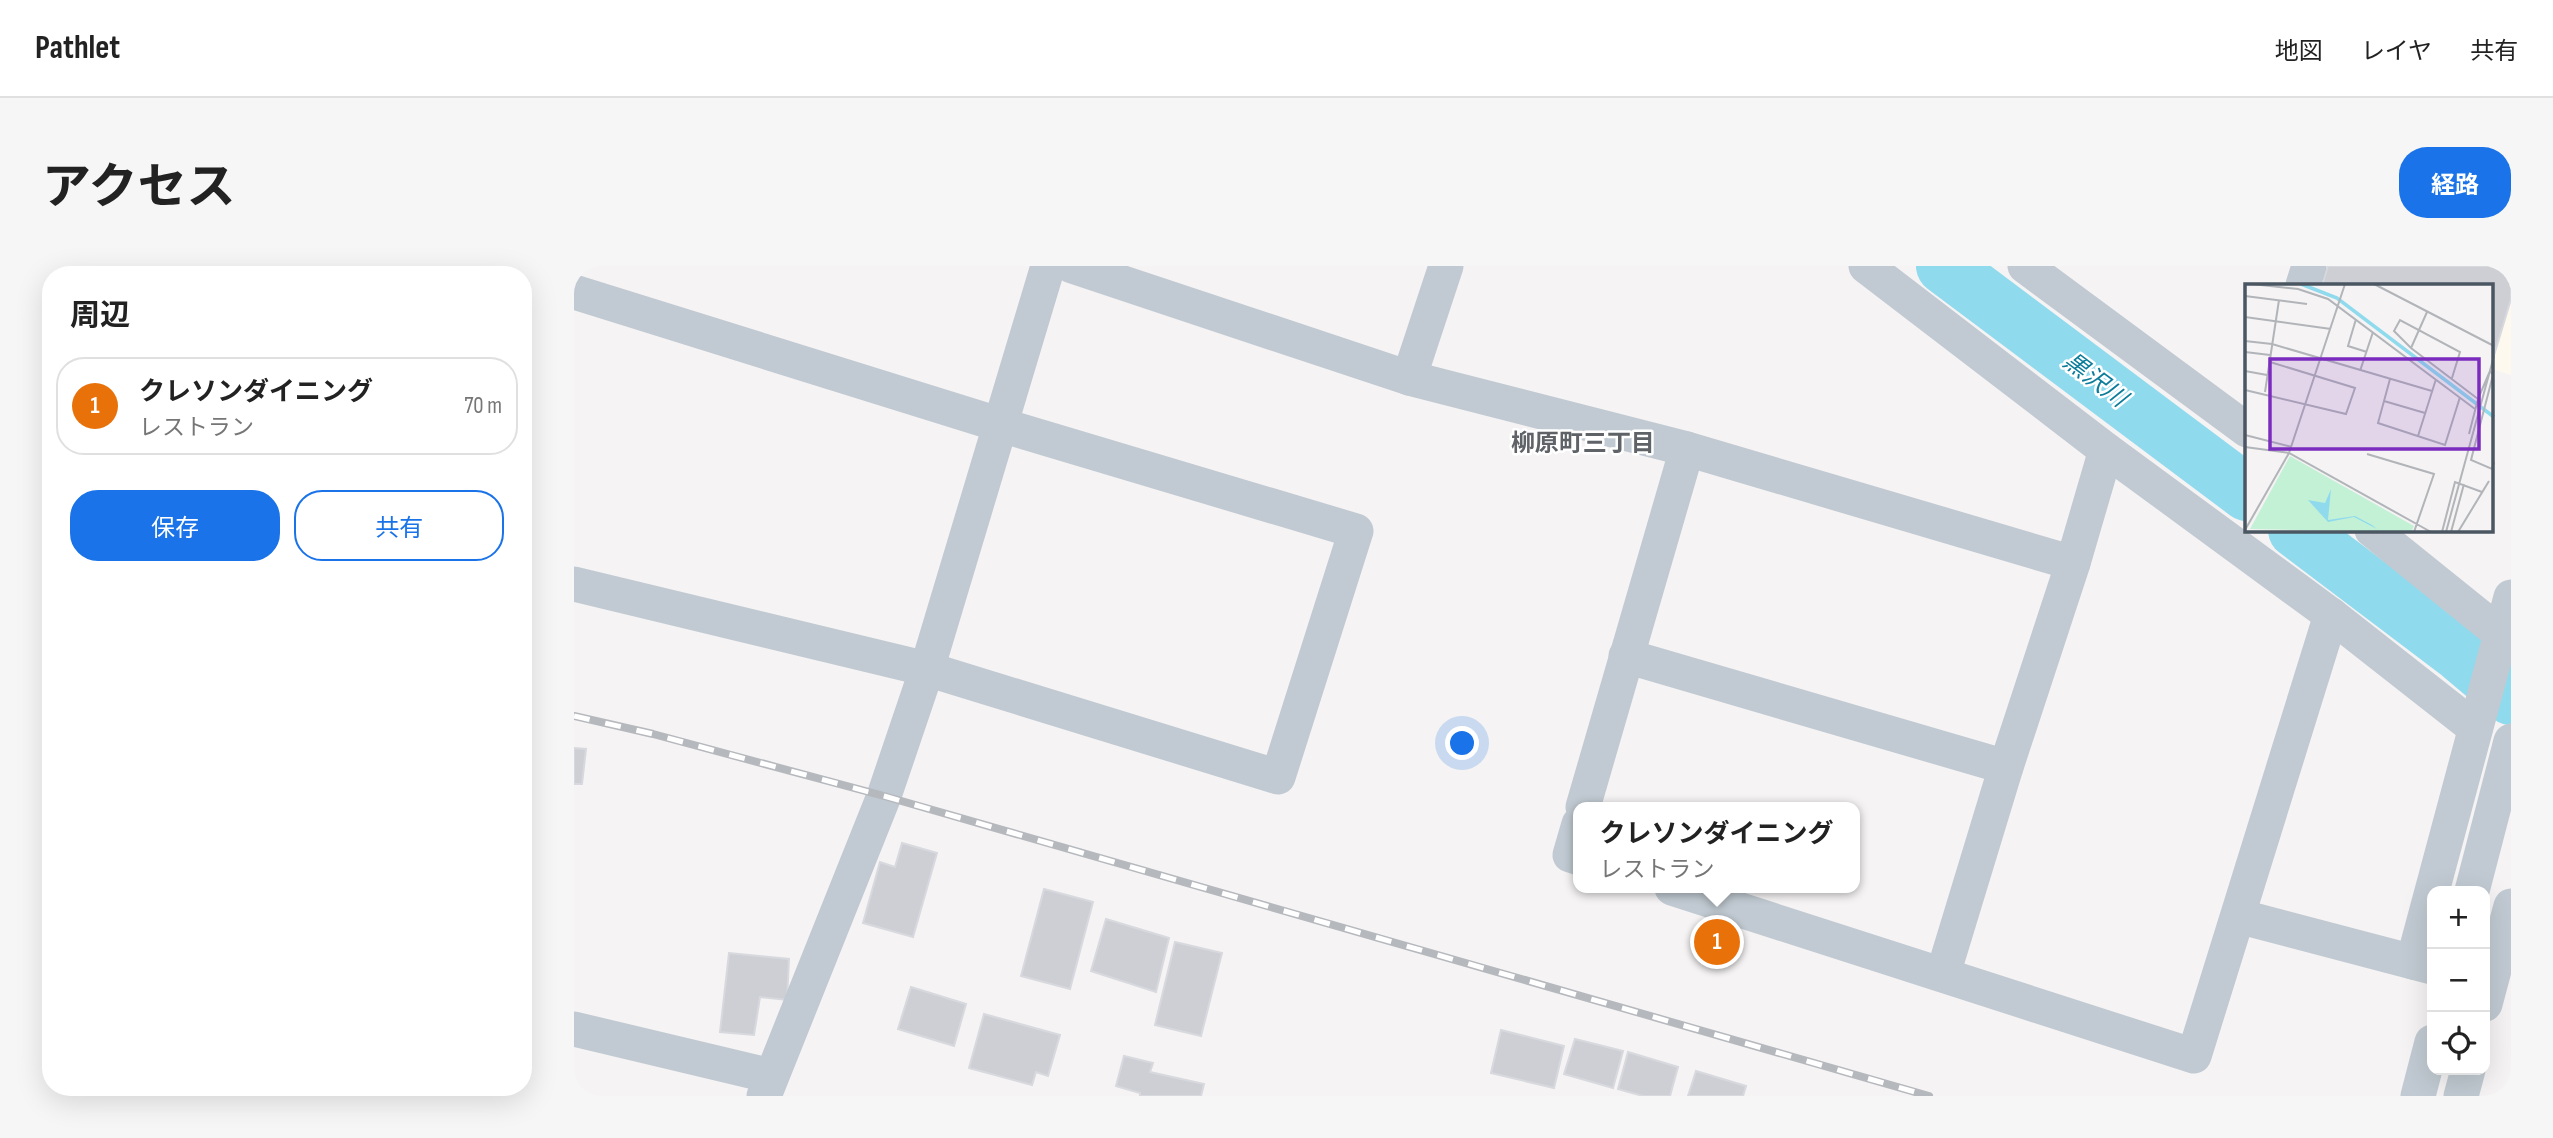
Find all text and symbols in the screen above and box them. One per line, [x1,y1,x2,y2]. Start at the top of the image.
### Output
text: Pathlet [35,28,120,68]
text: 地図 [2275,37,2323,66]
text: レイヤ [2361,37,2432,66]
text: 共有 [2470,37,2518,66]
button: 経路 [2399,147,2511,218]
text: アクセス [42,159,236,218]
inset map [2245,284,2494,532]
text: 周辺 [70,298,130,334]
water label: 黒沢川 [2058,347,2135,415]
text: クレソンダイニング [139,377,373,408]
text: 1 [90,392,100,420]
text: 70 m [464,392,502,420]
text: レストラン [139,414,254,442]
district label: 柳原町三丁目 [1511,429,1655,458]
button: 保存 [70,490,280,561]
button: 共有 [294,490,504,561]
your location [1445,726,1479,760]
popup [1573,802,1860,893]
text: クレソンダイニング [1599,819,1834,850]
text: レストラン [1599,856,1714,884]
map controls [2427,886,2490,1075]
button: + [2427,886,2490,949]
pin: 1 [1694,916,1740,968]
button: − [2427,949,2490,1012]
button: locate [2427,1012,2490,1075]

